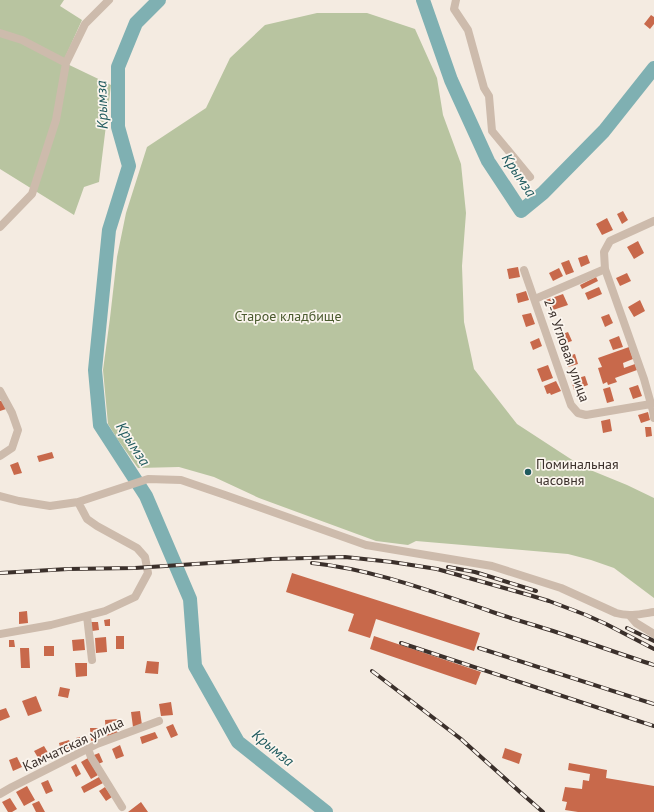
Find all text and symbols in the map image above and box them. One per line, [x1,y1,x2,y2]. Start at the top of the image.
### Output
water label: Крымза [91,80,112,130]
water label: Крымза [498,149,541,201]
street label: 2-я Угловая улица [540,296,594,404]
park label: Старое кладбище [234,307,342,325]
water label: Крымза [112,418,155,470]
place label: Поминальная часовня [536,455,619,489]
marker: Поминальная часовня [523,467,533,477]
street label: Камчатская улица [20,713,127,775]
water label: Крымза [248,725,299,771]

